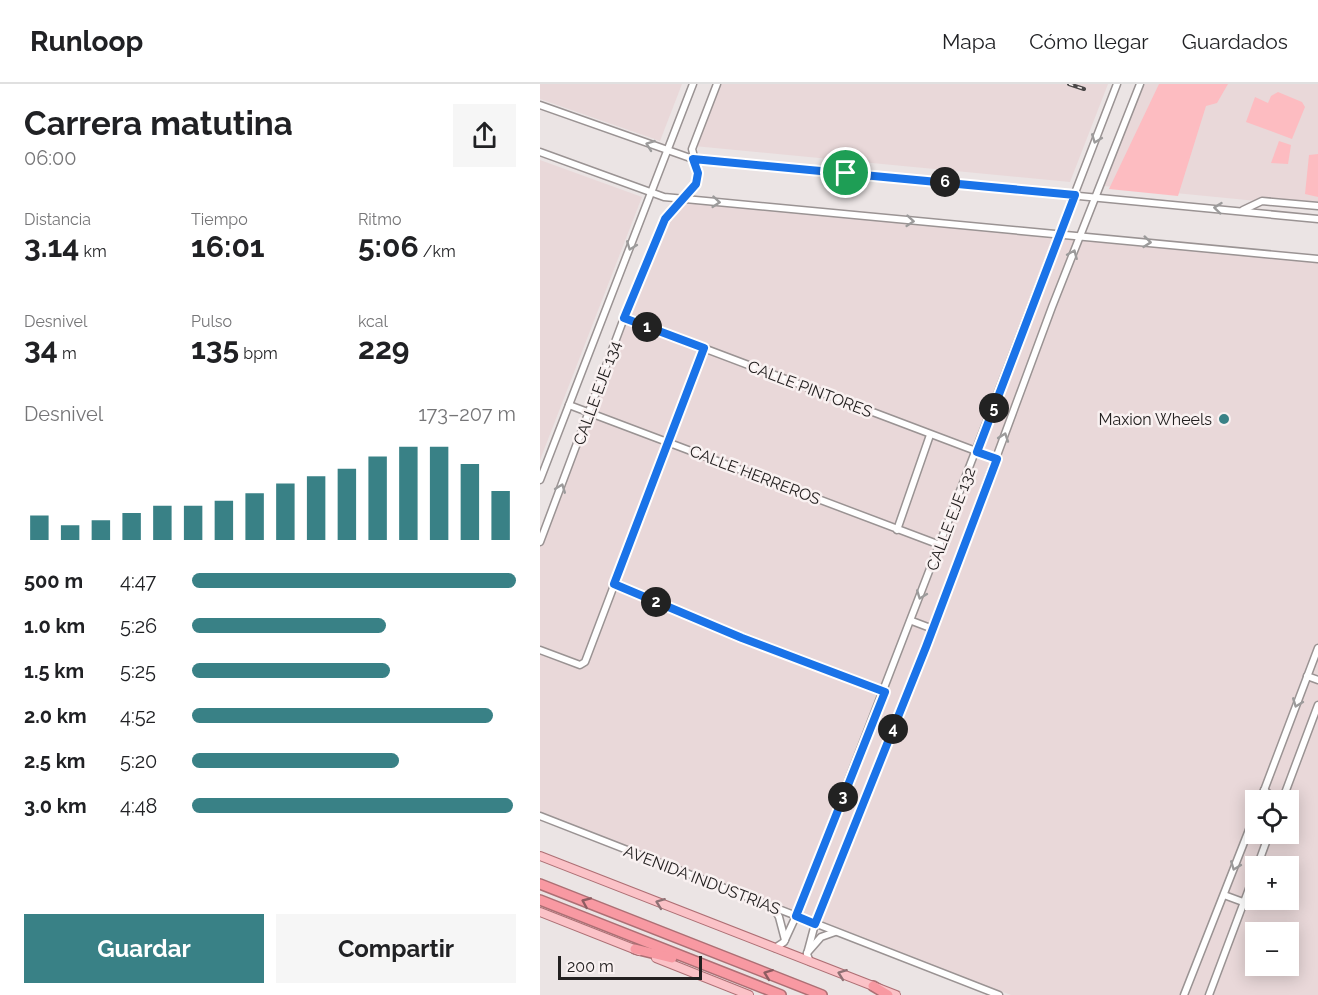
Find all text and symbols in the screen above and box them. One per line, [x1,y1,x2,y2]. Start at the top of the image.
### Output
text: Runloop [30,25,143,58]
text: Mapa [942,29,996,54]
text: Cómo llegar [1029,29,1149,54]
text: Guardados [1182,29,1288,54]
text: Carrera matutina [24,104,293,143]
button: share [453,104,516,167]
one-way arrow [1091,133,1104,143]
one-way arrow [645,139,656,152]
text: 06:00 [24,146,77,170]
pin [820,147,871,198]
icon: arrive [829,156,862,189]
pin: 6 [930,167,960,197]
text: 6 [940,172,950,191]
one-way arrow [712,195,721,208]
one-way arrow [1214,202,1223,215]
text: Distancia [24,210,91,229]
text: Tiempo [191,210,248,229]
text: Ritmo [358,210,401,229]
one-way arrow [906,214,915,227]
text: 3.14 [24,229,79,264]
text: 16:01 [191,229,265,264]
text: 5:06 [358,229,419,264]
one-way arrow [1142,235,1151,248]
one-way arrow [625,241,638,251]
text: km [79,242,107,261]
text: /km [419,242,456,261]
one-way arrow [1066,250,1078,261]
text: Desnivel [24,312,87,331]
text: Pulso [191,312,232,331]
text: kcal [358,312,388,331]
pin: 1 [632,312,662,342]
text: 1 [643,317,651,336]
text: 34 [24,331,58,366]
text: 135 [191,331,239,366]
text: 229 [358,331,410,366]
street label: CALLE EJE 134 [569,338,625,448]
text: m [58,344,77,363]
text: bpm [239,344,278,363]
street label: CALLE PINTORES [745,357,875,422]
pin: 5 [979,393,1009,423]
text: 5 [990,398,998,417]
text: Desnivel [24,402,103,426]
text: 173–207 m [418,402,516,426]
place label: Maxion Wheels [1098,410,1212,429]
marker: Maxion Wheels [1217,412,1231,426]
one-way arrow [997,432,1010,443]
street label: CALLE HERREROS [687,441,823,509]
street label: CALLE EJE 132 [923,465,979,573]
one-way arrow [554,483,566,494]
text: 500 m [24,569,83,593]
text: 4:47 [120,569,156,593]
pin: 2 [641,587,671,617]
one-way arrow [916,589,929,600]
text: 2 [651,592,661,611]
text: 1.0 km [24,614,85,638]
text: 5:26 [120,614,157,638]
text: 1.5 km [24,659,84,683]
text: 5:25 [120,659,156,683]
one-way arrow [1292,697,1304,708]
text: 2.0 km [24,704,87,728]
text: 4:52 [120,704,156,728]
pin: 4 [878,714,908,744]
text: 4 [888,719,898,738]
text: 2.5 km [24,749,85,773]
text: 5:20 [120,749,157,773]
pin: 3 [828,782,858,812]
text: 3 [839,787,847,806]
map controls [1245,790,1299,976]
button: locate [1245,790,1299,844]
text: 3.0 km [24,794,87,818]
text: 4:48 [120,794,157,818]
street label: AVENIDA INDUSTRIAS [621,841,783,919]
button: + [1245,856,1299,910]
one-way arrow [1229,860,1242,871]
one-way arrow [582,897,593,909]
one-way arrow [655,898,666,910]
button: Guardar [24,914,264,983]
button: Compartir [276,914,516,983]
button: − [1245,922,1299,976]
scale bar [558,953,702,980]
text: 200 m [567,957,614,976]
one-way arrow [763,969,773,982]
one-way arrow [837,969,848,981]

